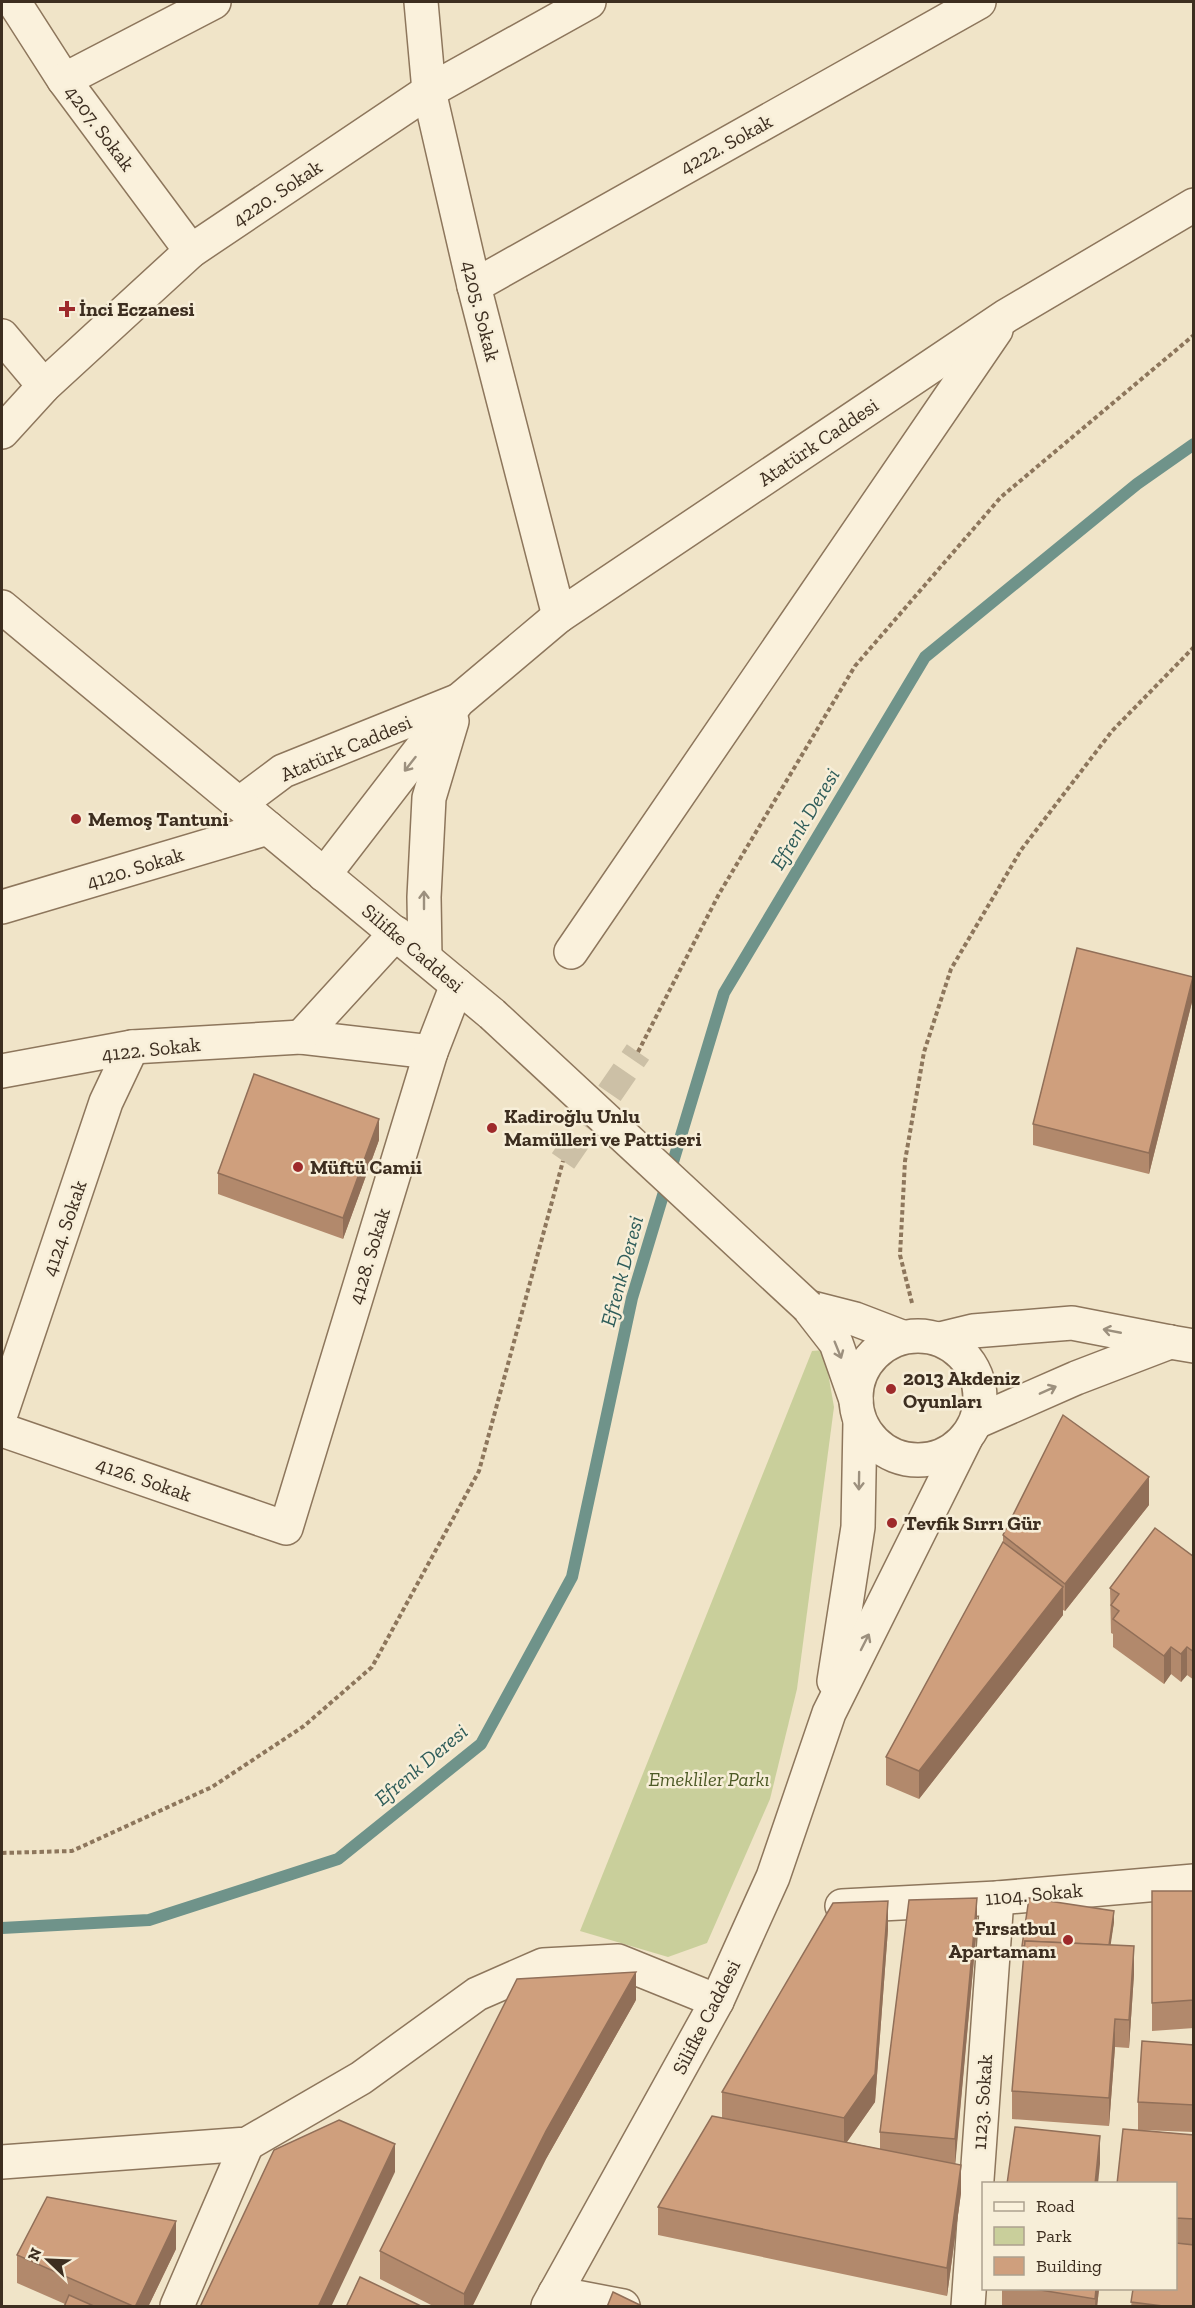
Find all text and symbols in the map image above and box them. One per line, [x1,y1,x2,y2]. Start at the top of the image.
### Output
street label: 4207. Sokak [60,80,140,176]
street label: 4222. Sokak [676,109,777,179]
street label: 4220. Sokak [228,154,327,232]
street label: 4205. Sokak [457,258,505,364]
place label: İnci Eczanesi [79,297,195,321]
marker: İnci Eczanesi [60,302,74,316]
street label: Atatürk Caddesi [753,393,883,491]
street label: Atatürk Caddesi [277,709,415,786]
one-way arrow [403,755,416,771]
water label: Efrenk Deresi [765,764,845,874]
place label: Memoş Tantuni [88,807,228,831]
marker: Memoş Tantuni [69,812,83,826]
street label: 4120. Sokak [84,842,187,894]
one-way arrow [418,890,430,910]
street label: Silifke Caddesi [357,898,469,998]
street label: 4122. Sokak [100,1032,202,1066]
place label: Kadiroğlu Unlu Mamülleri ve Pattiseri [504,1104,701,1151]
marker: Kadiroğlu Unlu Mamülleri ve Pattiseri [485,1121,499,1135]
place label: Müftü Camii [310,1155,422,1179]
marker: Müftü Camii [291,1160,305,1174]
street label: 4124. Sokak [36,1176,92,1279]
street label: 4128. Sokak [343,1204,395,1307]
water label: Efrenk Deresi [595,1213,648,1329]
one-way arrow [1103,1325,1123,1336]
one-way arrow [833,1341,844,1359]
place label: 2013 Akdeniz Oyunları [903,1366,1021,1413]
marker: 2013 Akdeniz Oyunları [884,1382,898,1396]
one-way arrow [1039,1384,1057,1395]
street label: 4126. Sokak [93,1451,195,1507]
one-way arrow [853,1470,865,1490]
place label: Tevfik Sırrı Gür [904,1511,1042,1535]
marker: Tevfik Sırrı Gür [885,1516,899,1530]
one-way arrow [860,1633,871,1651]
water label: Efrenk Deresi [369,1719,472,1811]
park label: Emekliler Parkı [648,1767,770,1791]
street label: 1104. Sokak [984,1878,1084,1910]
place label: Fırsatbul Apartamanı [948,1916,1056,1963]
marker: Fırsatbul Apartamanı [1061,1933,1075,1947]
street label: Silifke Caddesi [667,1955,745,2078]
street label: 1123. Sokak [967,2053,997,2151]
legend [982,2182,1177,2290]
text: Road [1036,2195,1075,2217]
text: Park [1036,2225,1072,2247]
north arrow [18,2230,78,2290]
text: N [24,2245,46,2264]
text: Building [1036,2255,1102,2277]

